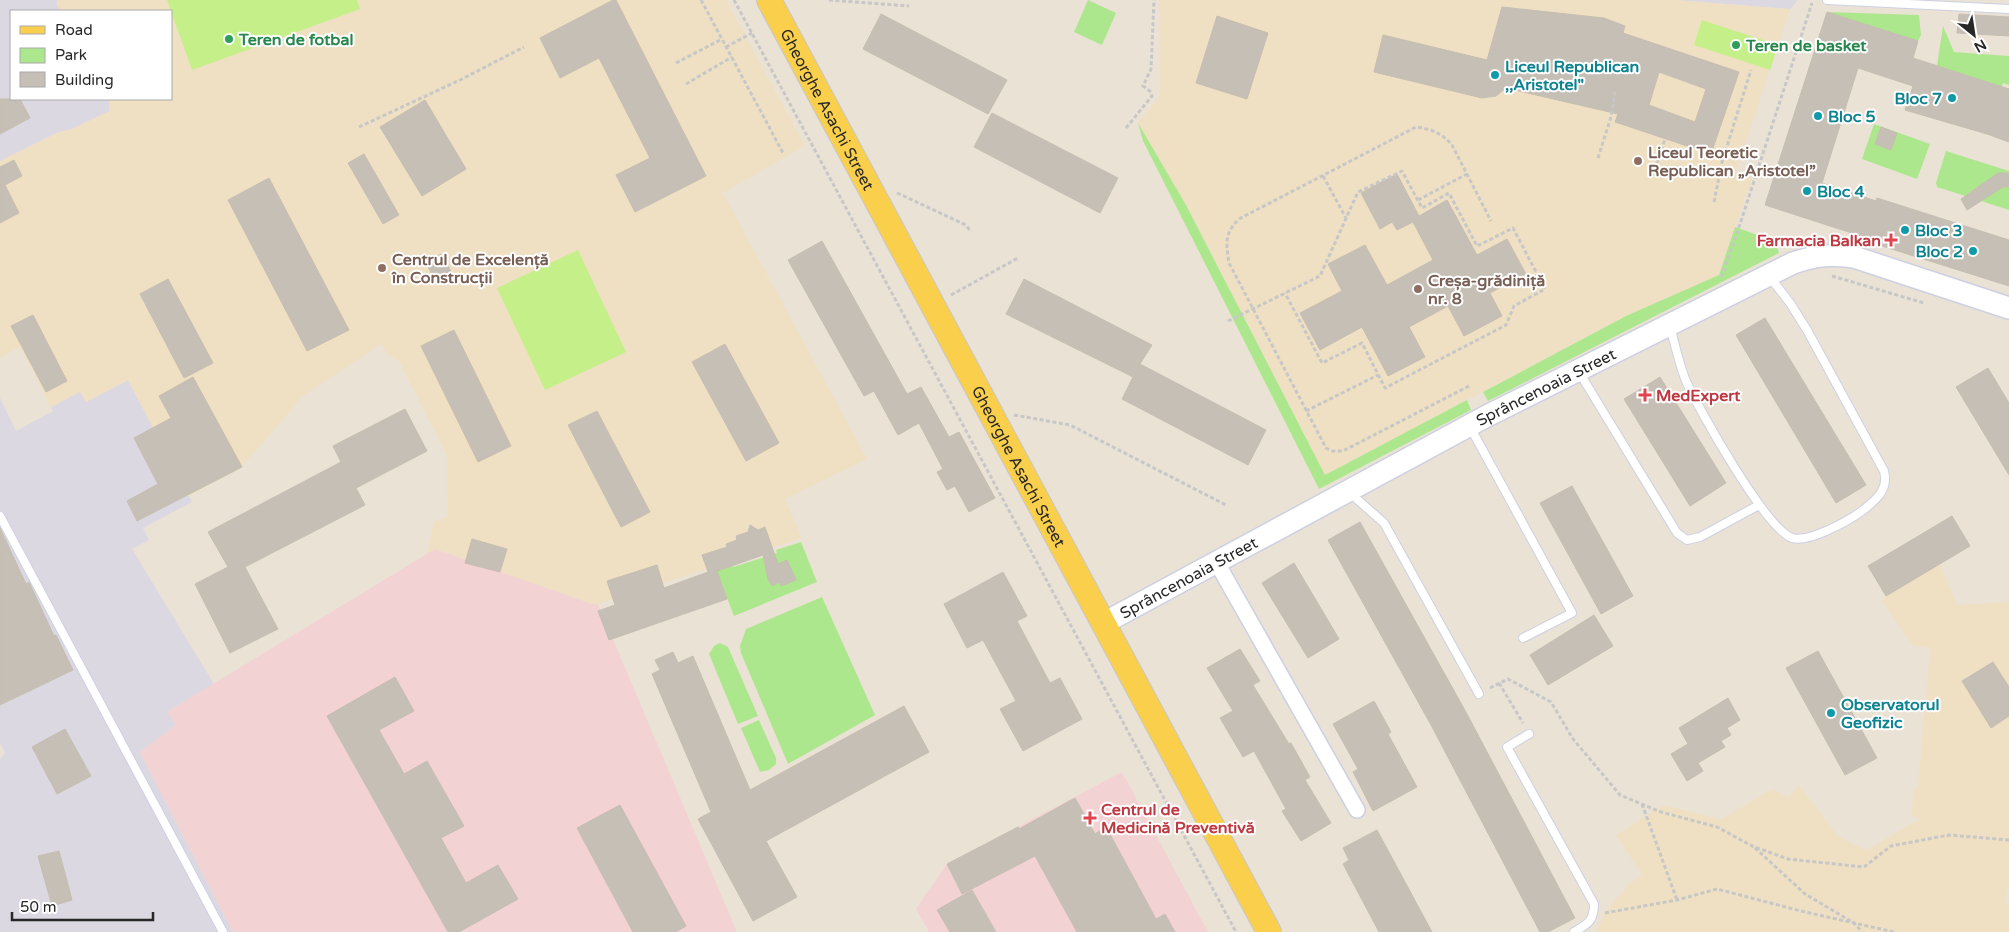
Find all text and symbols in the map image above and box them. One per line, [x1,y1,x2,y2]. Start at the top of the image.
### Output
legend [10,10,172,100]
north arrow [1949,10,1999,60]
text: Road [55,21,93,39]
street label: Gheorghe Asachi Street [775,25,878,194]
place label: Teren de fotbal [238,30,353,50]
marker: Teren de fotbal [223,33,235,45]
place label: Teren de basket [1745,36,1867,56]
text: N [1971,36,1989,56]
marker: Teren de basket [1730,39,1742,51]
text: Park [55,46,87,64]
place label: Liceul Republican ,,Aristotel" [1505,57,1639,95]
marker: Liceul Republican ,,Aristotel" [1489,69,1501,81]
text: Building [55,71,114,89]
place label: Bloc 7 [1895,89,1942,109]
marker: Bloc 7 [1946,92,1958,104]
place label: Bloc 5 [1828,107,1875,127]
marker: Bloc 5 [1812,110,1824,122]
place label: Liceul Teoretic Republican „Aristotel” [1648,143,1816,181]
marker: Liceul Teoretic Republican „Aristotel” [1632,155,1644,167]
place label: Bloc 4 [1817,182,1864,202]
marker: Bloc 4 [1801,185,1813,197]
place label: Bloc 3 [1915,221,1962,241]
marker: Bloc 3 [1899,224,1911,236]
place label: Farmacia Balkan [1757,231,1881,251]
marker: Farmacia Balkan [1885,234,1897,246]
place label: Bloc 2 [1916,242,1963,262]
marker: Bloc 2 [1967,245,1979,257]
place label: Centrul de Excelență în Construcții [391,250,549,288]
marker: Centrul de Excelență în Construcții [376,262,388,274]
place label: Creșa-grădiniță nr. 8 [1428,271,1545,309]
marker: Creșa-grădiniță nr. 8 [1412,283,1424,295]
street label: Sprâncenoaia Street [1473,344,1619,431]
street label: Gheorghe Asachi Street [967,382,1070,551]
place label: MedExpert [1656,386,1741,406]
marker: MedExpert [1638,388,1652,402]
street label: Sprâncenoaia Street [1117,533,1261,624]
place label: Observatorul Geofizic [1841,695,1940,733]
marker: Observatorul Geofizic [1825,707,1837,719]
place label: Centrul de Medicină Preventivă [1101,800,1255,838]
marker: Centrul de Medicină Preventivă [1083,811,1097,825]
scale bar [12,890,154,922]
text: 50 m [20,898,57,916]

